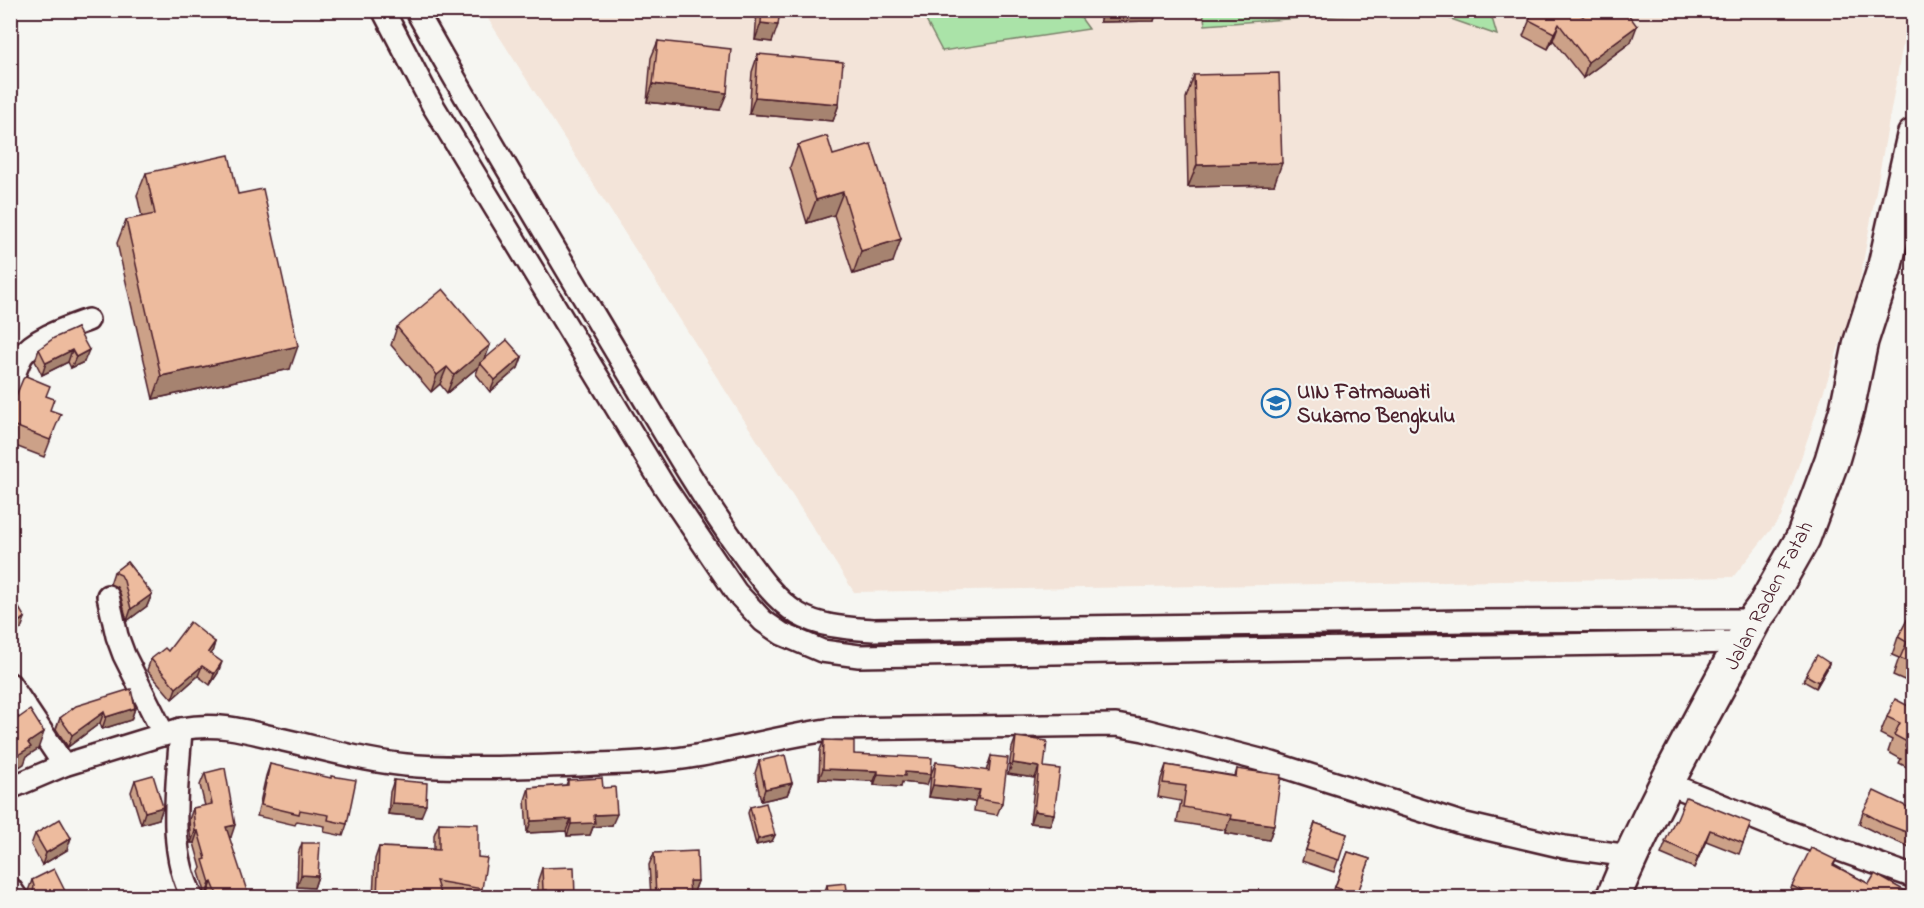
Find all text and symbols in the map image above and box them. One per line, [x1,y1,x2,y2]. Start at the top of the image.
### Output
place label: UIN Fatmawati Sukarno Bengkulu [1297,378,1455,434]
school or university icon: UIN Fatmawati Sukarno Bengkulu [1260,387,1292,419]
street label: Jalan Raden Fatah [1718,516,1822,676]

